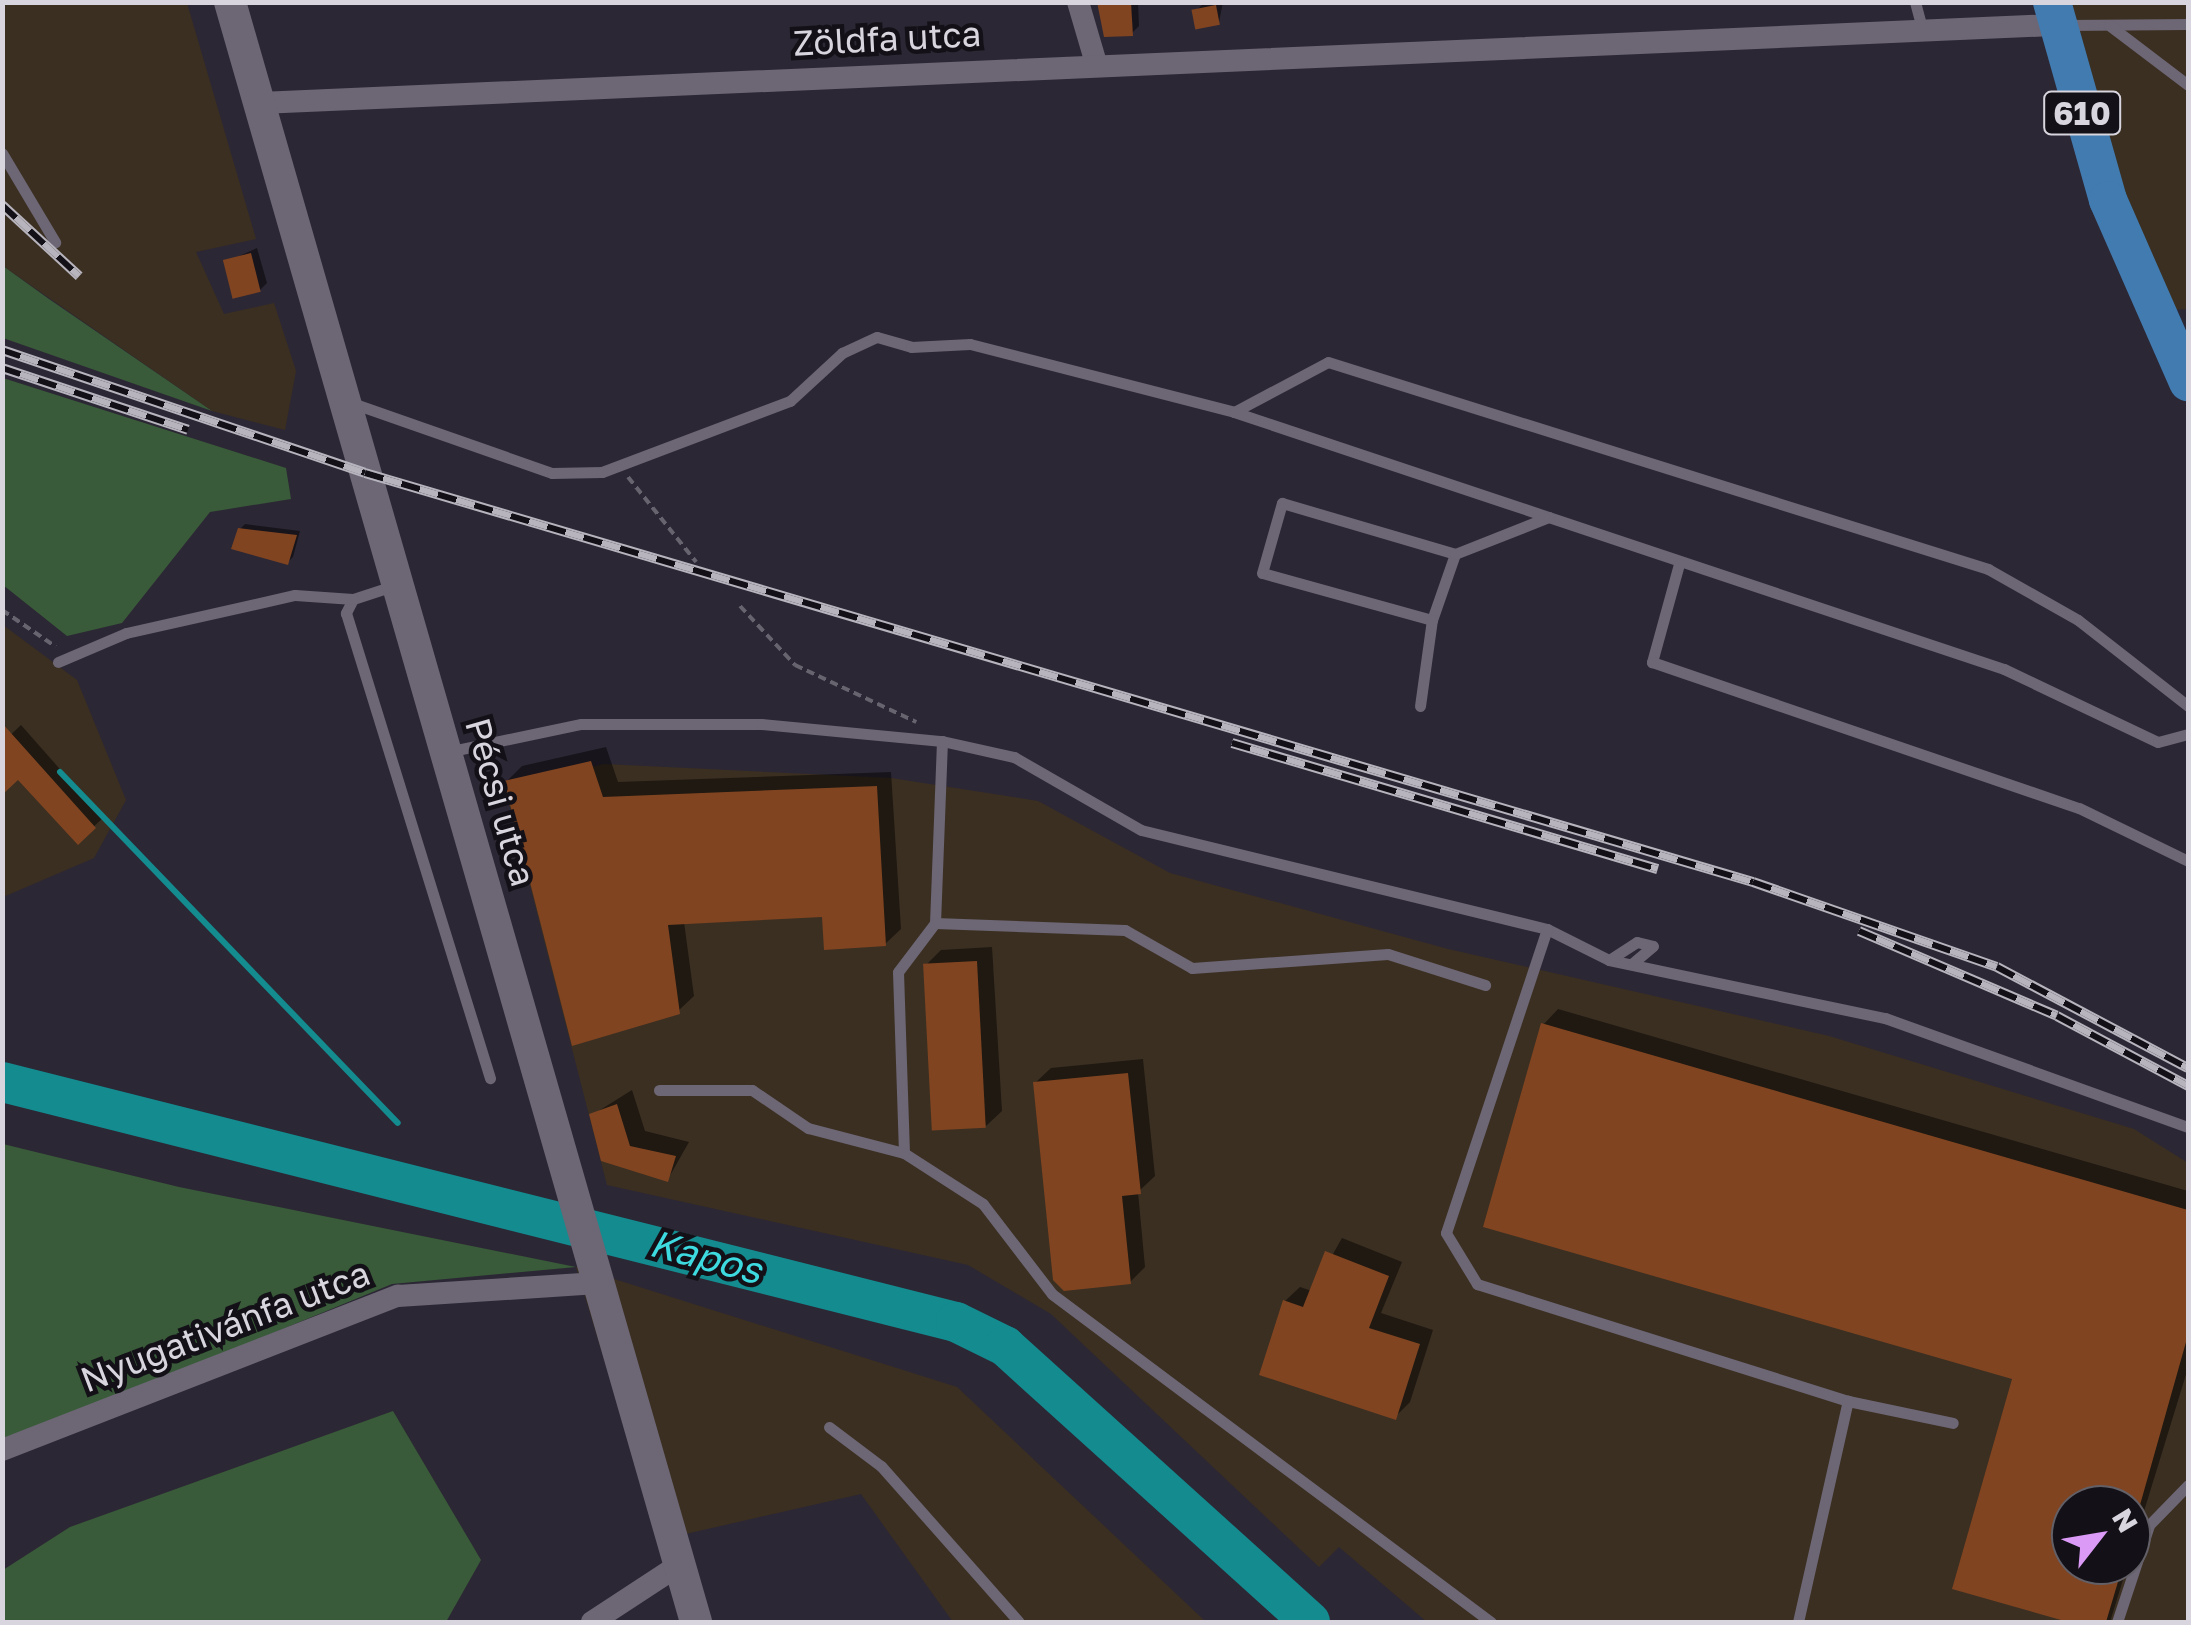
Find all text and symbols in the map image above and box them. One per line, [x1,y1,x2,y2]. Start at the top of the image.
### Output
street label: Zöldfa utca [792,12,982,64]
road number: 610 [2042,86,2122,140]
street label: Pécsi utca [457,713,545,891]
water label: Kapos [645,1219,767,1293]
street label: Nyugativánfa utca [75,1252,375,1400]
north arrow [2051,1485,2151,1585]
text: N [2106,1503,2145,1538]

